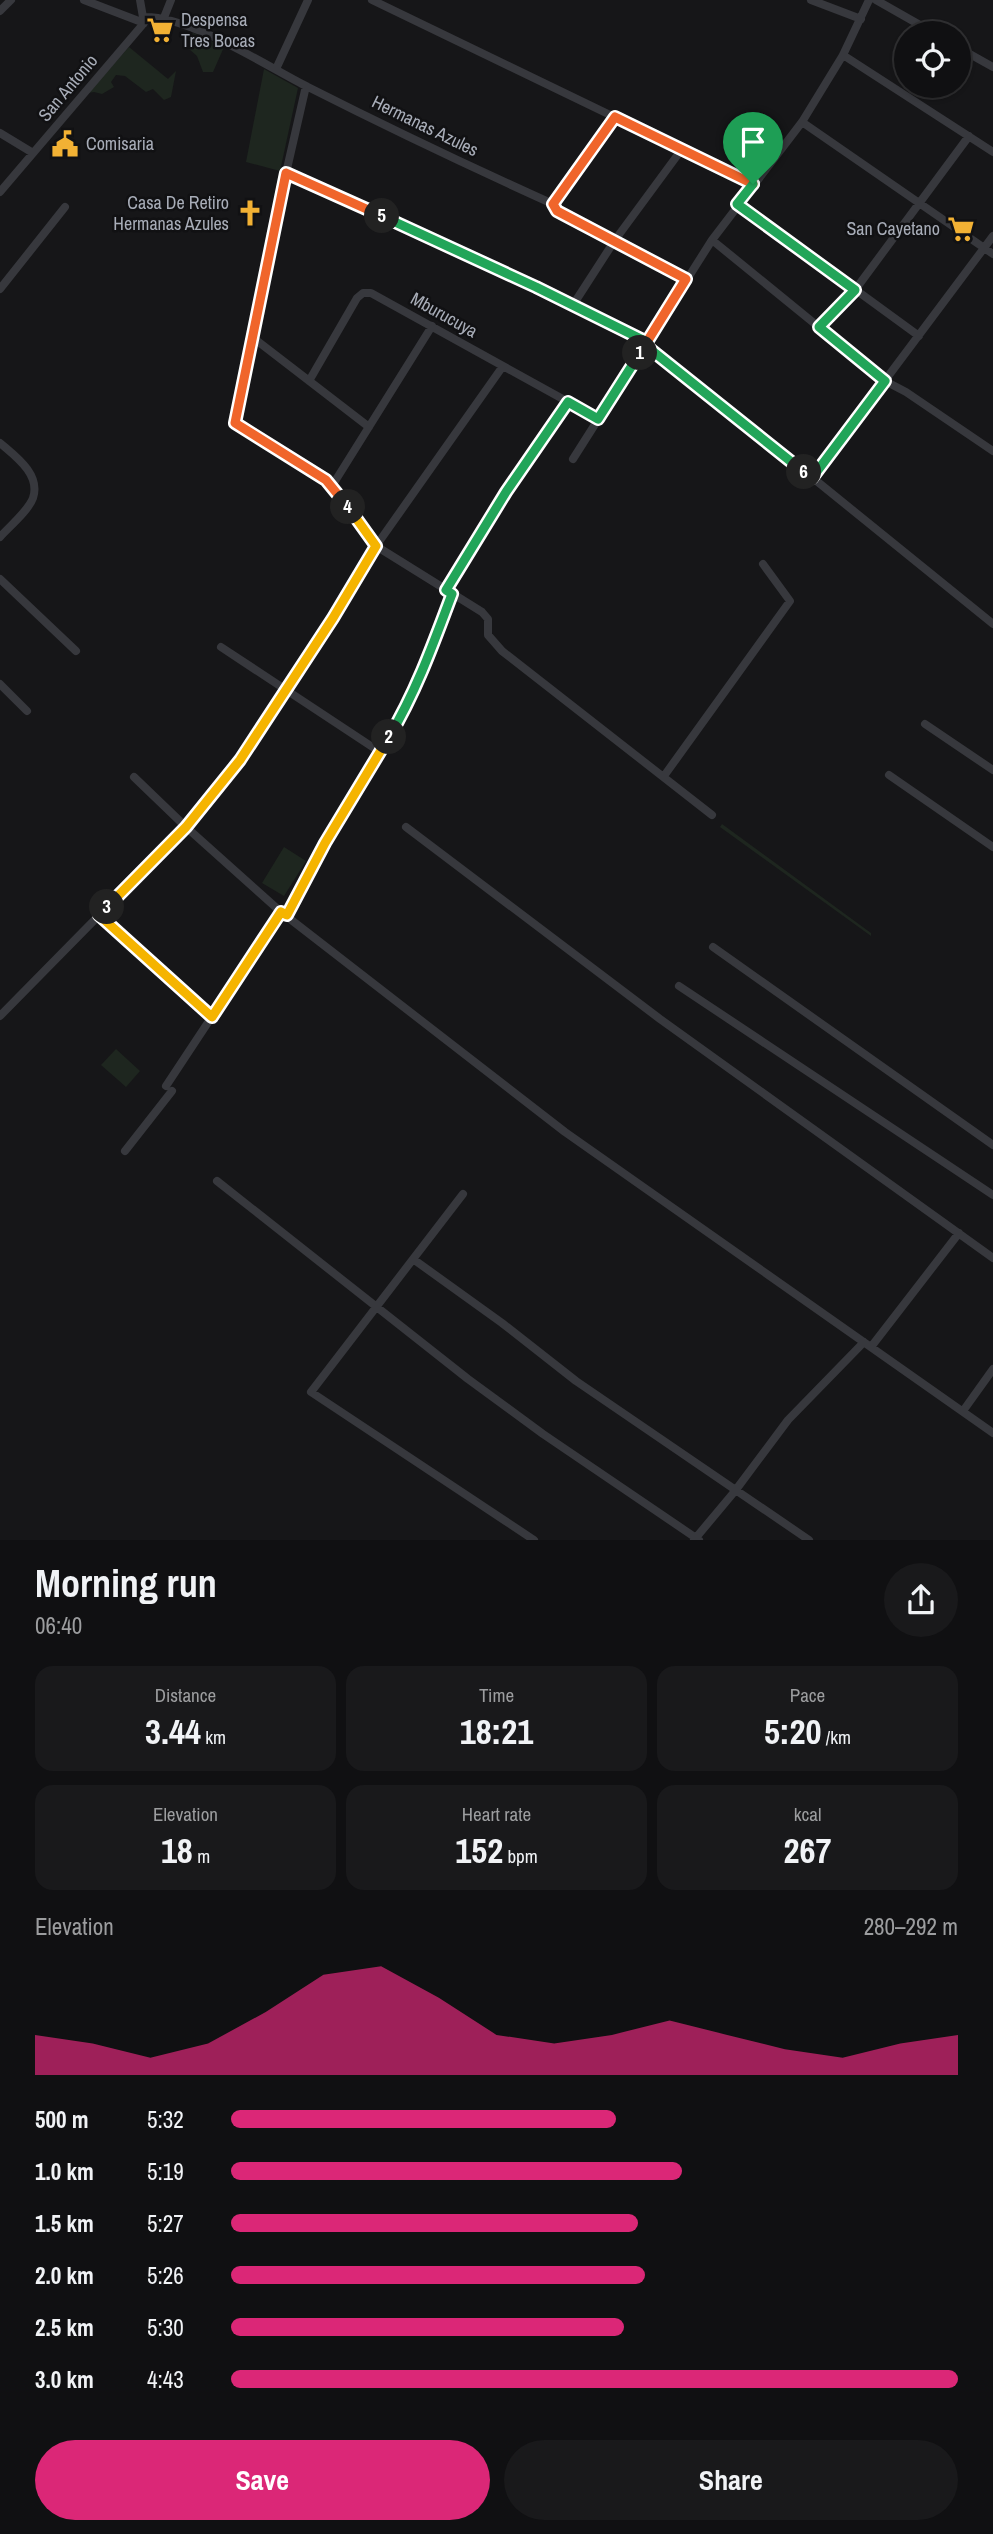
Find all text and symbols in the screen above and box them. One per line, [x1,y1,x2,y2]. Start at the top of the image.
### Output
place label: Despensa Tres Bocas [181,7,255,53]
supermarket icon: Despensa Tres Bocas [145,15,175,45]
map controls [894,21,971,98]
button: locate [894,21,971,98]
street label: San Antonio [32,49,103,127]
street label: Hermanas Azules [368,89,483,162]
pin [723,112,783,184]
icon: arrive [734,123,772,161]
public building icon: Comisaria [50,129,80,159]
place label: Comisaria [86,131,154,156]
place label: Casa De Retiro Hermanas Azules [113,190,229,236]
church icon: Casa De Retiro Hermanas Azules [235,198,265,228]
pin: 5 [364,198,400,234]
text: 5 [377,202,386,228]
supermarket icon: San Cayetano [946,214,976,244]
place label: San Cayetano [846,216,940,241]
street label: Mburucuya [406,286,482,343]
pin: 1 [622,336,658,370]
text: 1 [635,339,644,365]
pin: 6 [786,454,822,490]
text: 6 [799,458,808,484]
pin: 4 [330,490,366,524]
text: 4 [343,493,352,519]
pin: 2 [372,720,406,754]
text: 2 [384,723,393,749]
pin: 3 [90,890,124,925]
text: 3 [102,893,111,919]
text: Morning run [35,1558,217,1609]
button: share [884,1563,958,1637]
text: 06:40 [35,1610,82,1641]
text: Distance [155,1682,216,1708]
text: Time [479,1682,514,1708]
text: Pace [790,1682,825,1708]
text: 3.44 [145,1708,201,1755]
text: 18:21 [460,1708,533,1755]
text: 5:20 [764,1708,822,1755]
text: km [201,1724,226,1750]
text: /km [822,1724,851,1750]
text: Elevation [153,1801,218,1827]
text: Heart rate [462,1801,531,1827]
text: kcal [794,1801,821,1827]
text: 18 [161,1827,193,1874]
text: 152 [455,1827,503,1874]
text: 267 [784,1827,831,1874]
text: m [193,1843,210,1869]
text: bpm [503,1843,538,1869]
text: Elevation [35,1911,114,1942]
text: 280–292 m [864,1911,958,1942]
text: 500 m [35,2104,88,2135]
text: 5:32 [147,2104,184,2135]
text: 1.0 km [35,2156,94,2187]
text: 5:19 [147,2156,184,2187]
text: 1.5 km [35,2208,94,2239]
text: 5:27 [147,2208,184,2239]
text: 2.0 km [35,2260,94,2291]
text: 5:26 [147,2260,184,2291]
text: 2.5 km [35,2312,94,2343]
text: 5:30 [147,2312,184,2343]
text: 3.0 km [35,2364,94,2395]
text: 4:43 [147,2364,184,2395]
button: Save [35,2440,490,2520]
button: Share [504,2440,958,2520]

